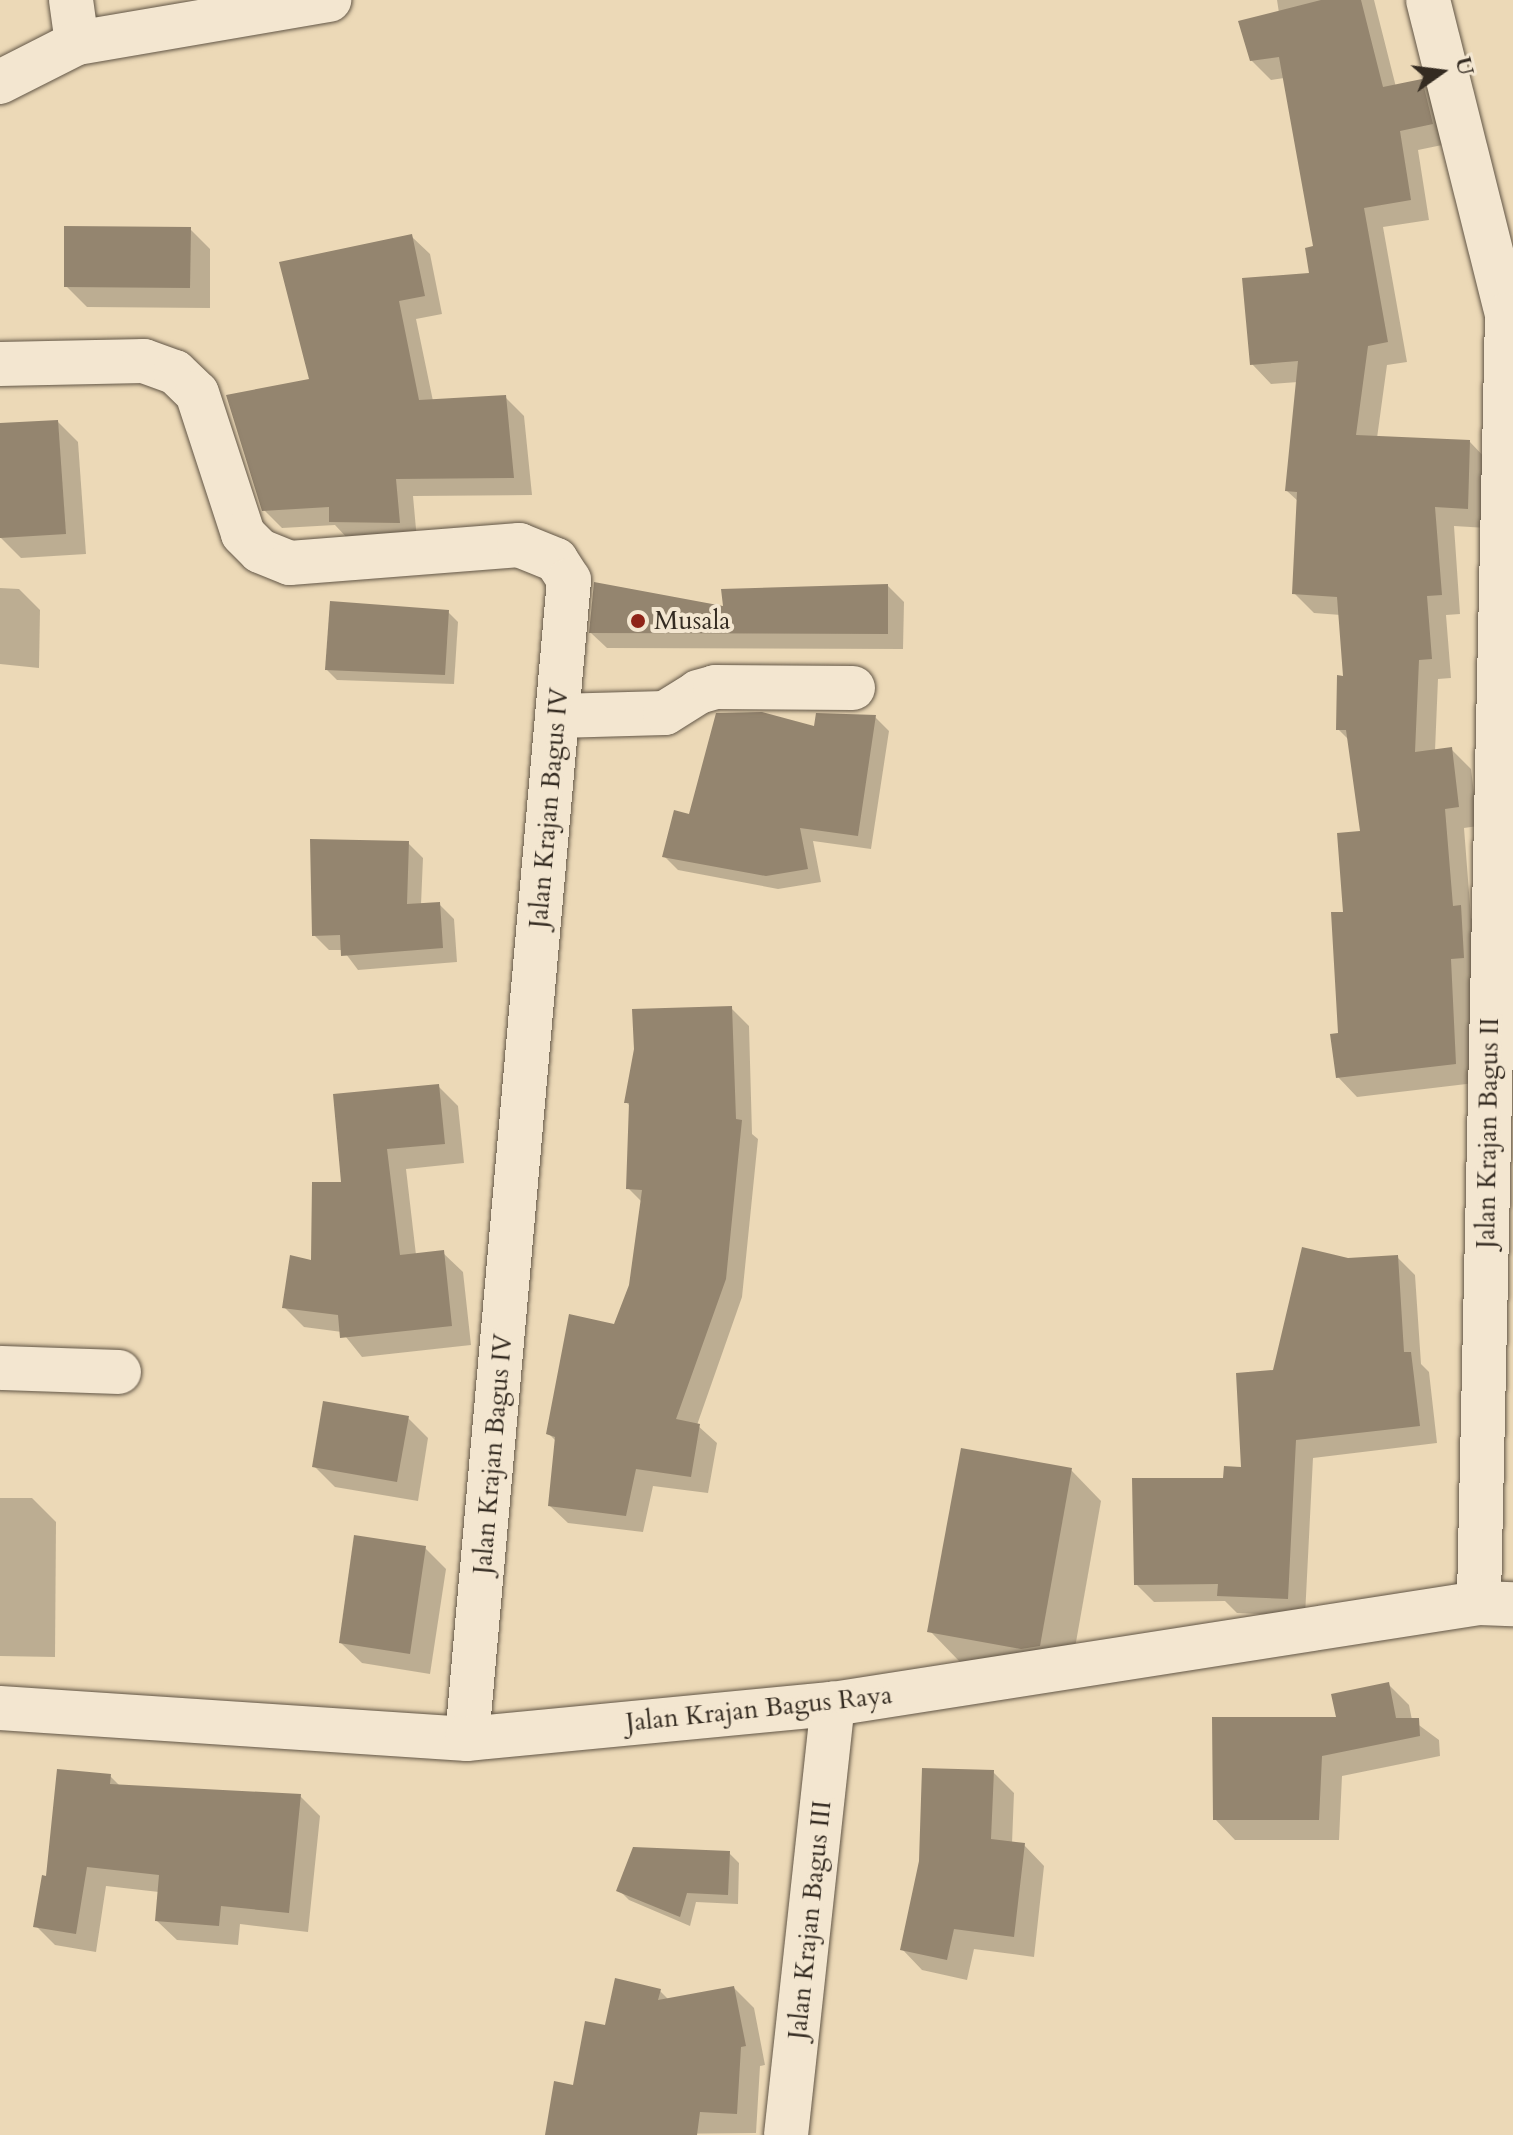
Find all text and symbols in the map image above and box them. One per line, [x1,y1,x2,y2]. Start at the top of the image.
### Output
north arrow [1401,32,1481,112]
text: U [1448,54,1481,79]
place label: Musala [654,605,731,637]
marker: Musala [629,612,647,630]
street label: Jalan Krajan Bagus IV [523,686,575,930]
street label: Jalan Krajan Bagus II [1470,1017,1506,1249]
street label: Jalan Krajan Bagus IV [467,1332,519,1576]
street label: Jalan Krajan Bagus Raya [624,1679,894,1739]
street label: Jalan Krajan Bagus III [782,1799,838,2041]

